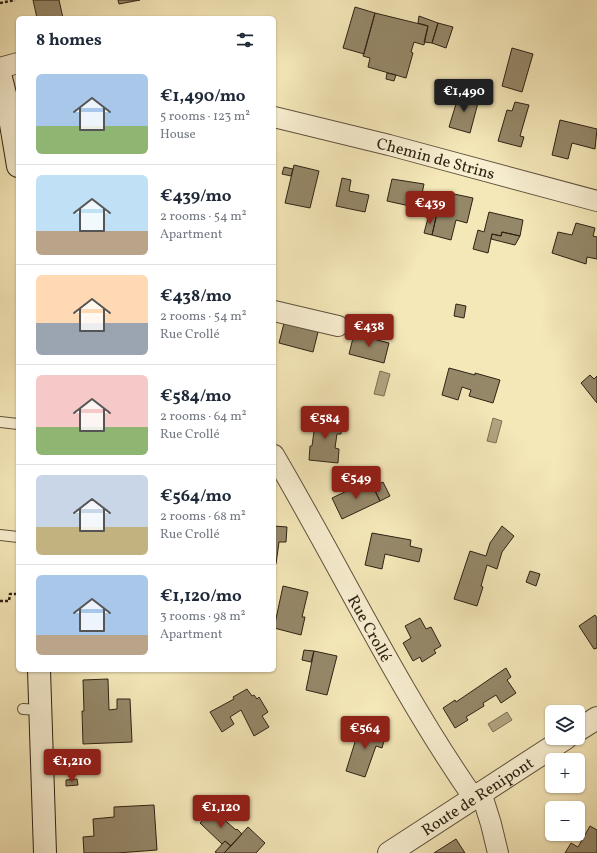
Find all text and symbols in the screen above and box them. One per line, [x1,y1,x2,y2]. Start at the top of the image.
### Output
text: 8 homes [36,29,102,52]
icon: filters [234,29,256,51]
pin: €1,490 [431,79,497,113]
text: €1,490 [443,83,485,101]
text: €1,490/mo [160,85,246,108]
icon: home [68,90,116,138]
text: 5 rooms · 123 m² [160,108,250,126]
text: House [160,126,196,144]
street label: Chemin de Strins [374,133,497,186]
text: €439/mo [160,185,231,208]
icon: home [68,191,116,239]
pin: €439 [406,191,454,225]
text: €439 [415,195,445,213]
text: 2 rooms · 54 m² [160,208,247,226]
text: Apartment [160,226,223,244]
text: €438/mo [160,285,232,308]
icon: home [68,291,116,339]
text: 2 rooms · 54 m² [160,308,247,326]
pin: €438 [345,314,393,348]
text: €438 [354,318,384,336]
text: Rue Crollé [160,326,220,344]
text: €584/mo [160,385,231,408]
icon: home [68,391,116,439]
pin: €584 [301,406,349,440]
text: 2 rooms · 64 m² [160,408,247,426]
text: €584 [310,410,340,428]
text: Rue Crollé [160,426,220,444]
pin: €549 [332,466,380,500]
text: €549 [341,470,371,488]
text: €564/mo [160,485,232,508]
icon: home [68,491,116,539]
text: 2 rooms · 68 m² [160,508,246,526]
text: Rue Crollé [160,526,220,544]
text: €1,120/mo [160,585,242,608]
icon: home [68,591,116,639]
street label: Rue Crollé [341,591,396,666]
text: 3 rooms · 98 m² [160,608,246,626]
text: Apartment [160,626,223,644]
map controls [545,705,585,841]
button: layers [545,705,585,745]
pin: €564 [341,716,389,750]
text: €564 [350,720,380,738]
pin: €1,210 [39,749,105,783]
text: €1,210 [53,753,91,771]
street label: Route de Renipont [418,753,539,842]
button: + [545,753,585,793]
pin: €1,120 [188,795,254,829]
text: €1,120 [202,799,240,817]
button: − [545,801,585,841]

